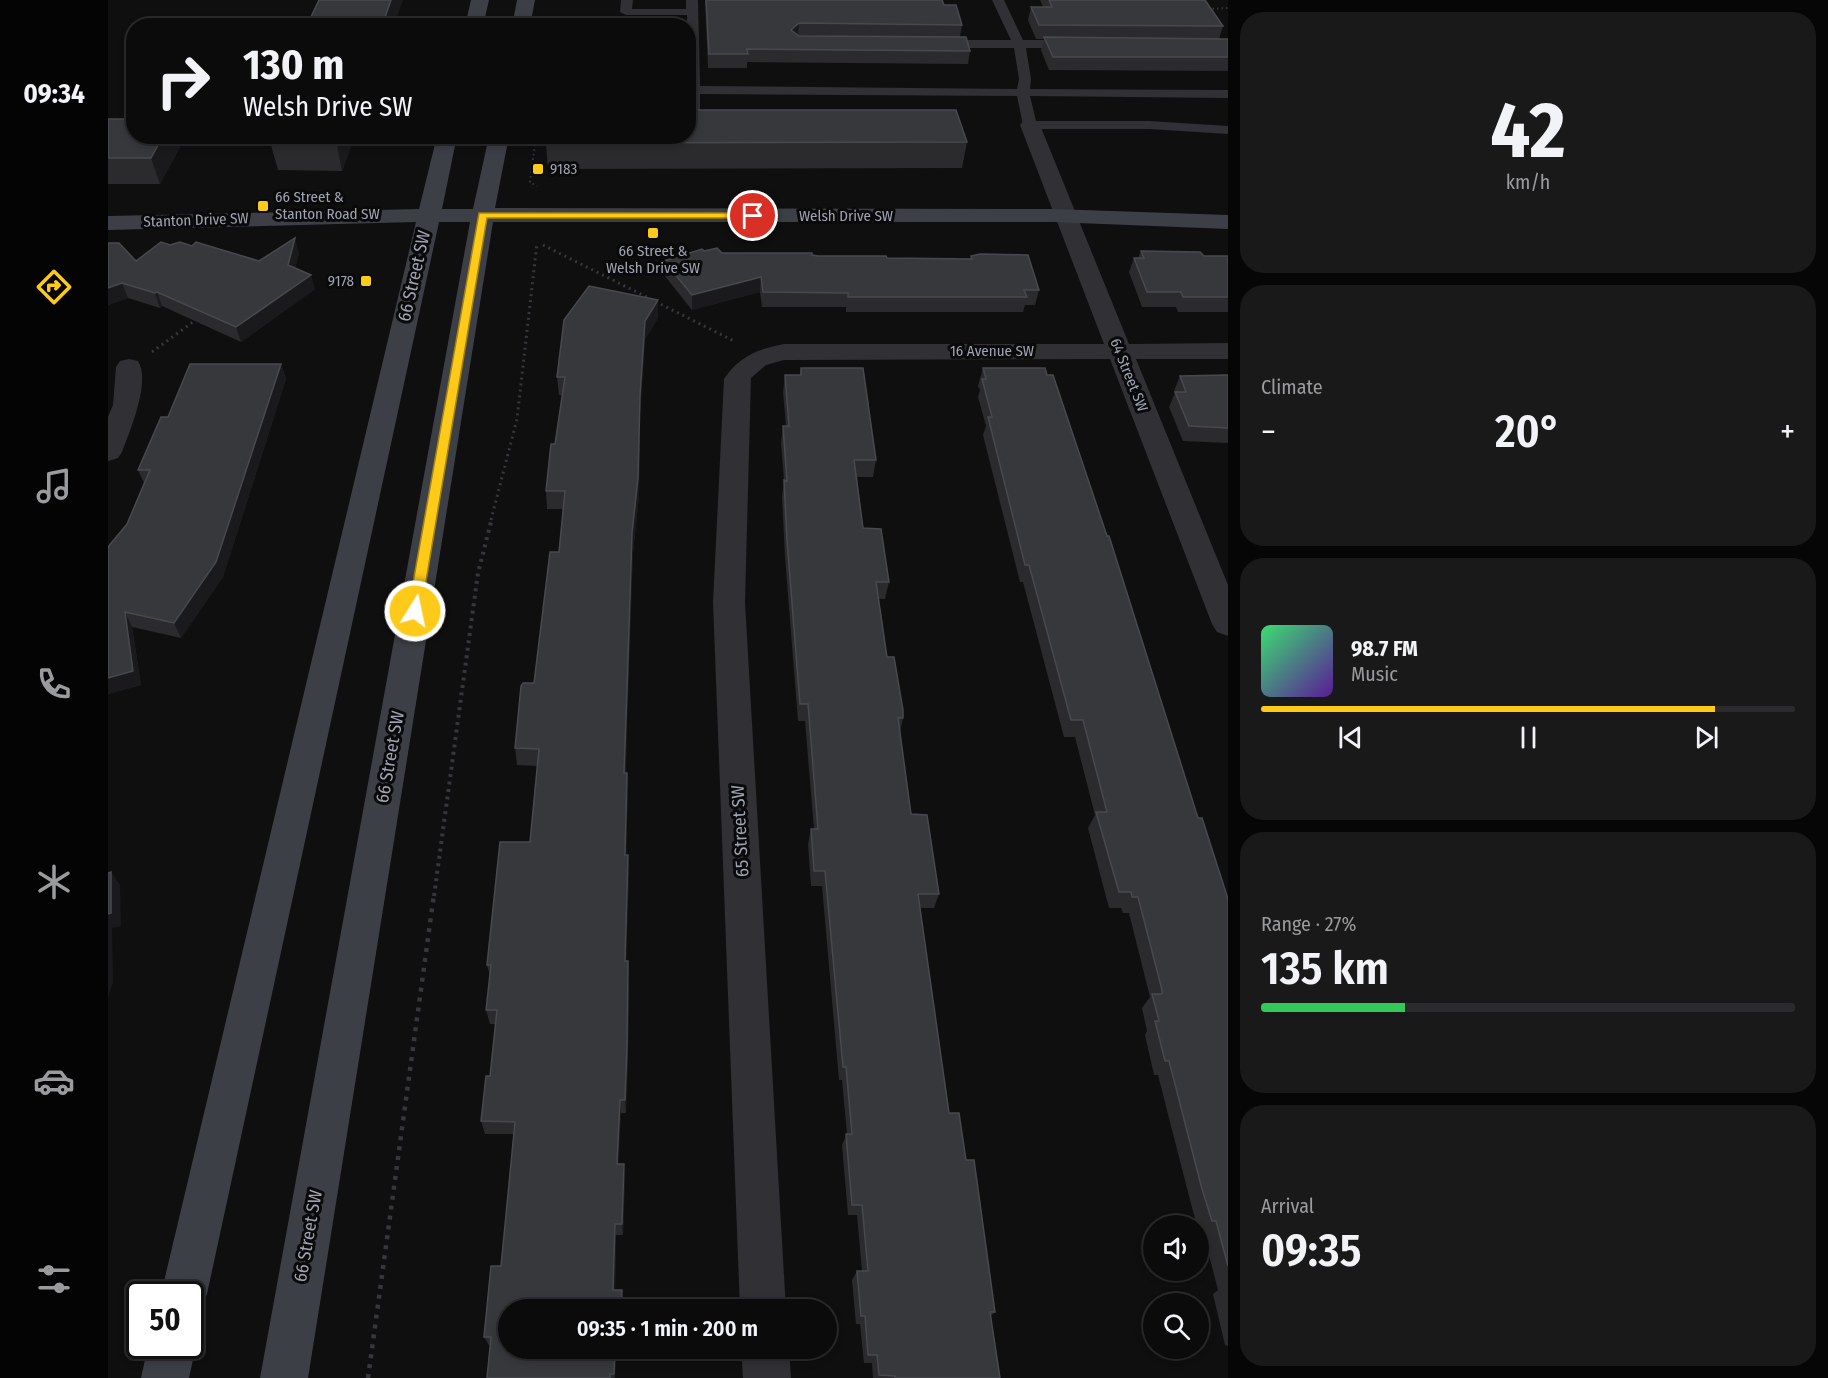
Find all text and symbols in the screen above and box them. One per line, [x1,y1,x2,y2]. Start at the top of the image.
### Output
text: 130 m [243,40,344,90]
icon: right [144,42,222,120]
text: 09:34 [23,78,85,110]
text: 42 [1490,84,1566,178]
text: Welsh Drive SW [243,91,412,123]
place label: 9183 [550,160,577,178]
marker: 9183 [531,162,545,176]
text: km/h [1506,170,1550,194]
place label: 66 Street & Stanton Road SW [275,188,380,223]
pin [727,190,778,241]
marker: 66 Street & Stanton Road SW [256,199,270,213]
icon: arrive [736,199,769,232]
street label: Welsh Drive SW [799,207,893,225]
street label: Stanton Drive SW [143,209,249,231]
marker: 66 Street & Welsh Drive SW [646,226,660,240]
street label: 66 Street SW [393,228,435,324]
place label: 66 Street & Welsh Drive SW [606,242,700,277]
icon: directions [33,266,75,308]
place label: 9178 [328,272,354,290]
marker: 9178 [359,274,373,288]
street label: 64 Street SW [1106,336,1152,414]
street label: 16 Avenue SW [950,342,1034,360]
text: Climate [1261,375,1323,399]
text: 20° [1495,405,1561,459]
text: − [1261,412,1276,452]
text: + [1780,412,1795,452]
icon: music [33,465,75,507]
position arrow [383,579,447,643]
text: 98.7 FM [1351,635,1418,662]
text: Music [1351,662,1398,686]
icon: phone [33,663,75,705]
street label: 66 Street SW [371,709,409,805]
icon: previous [1334,721,1367,754]
icon: pause [1512,721,1545,754]
icon: next [1690,721,1723,754]
street label: 65 Street SW [727,784,753,878]
icon: climate [33,861,75,903]
text: Range · 27% [1261,912,1357,936]
text: 135 km [1261,942,1389,996]
icon: car [33,1060,75,1102]
street label: 66 Street SW [289,1188,327,1284]
text: Arrival [1261,1194,1314,1218]
map controls [1143,1215,1209,1359]
button: sound [1143,1215,1209,1281]
text: 09:35 [1261,1224,1361,1278]
icon: filters [33,1258,75,1300]
speed limit sign: 50 [126,1281,204,1359]
button: search [1143,1293,1209,1359]
text: 09:35 · 1 min · 200 m [577,1315,758,1342]

